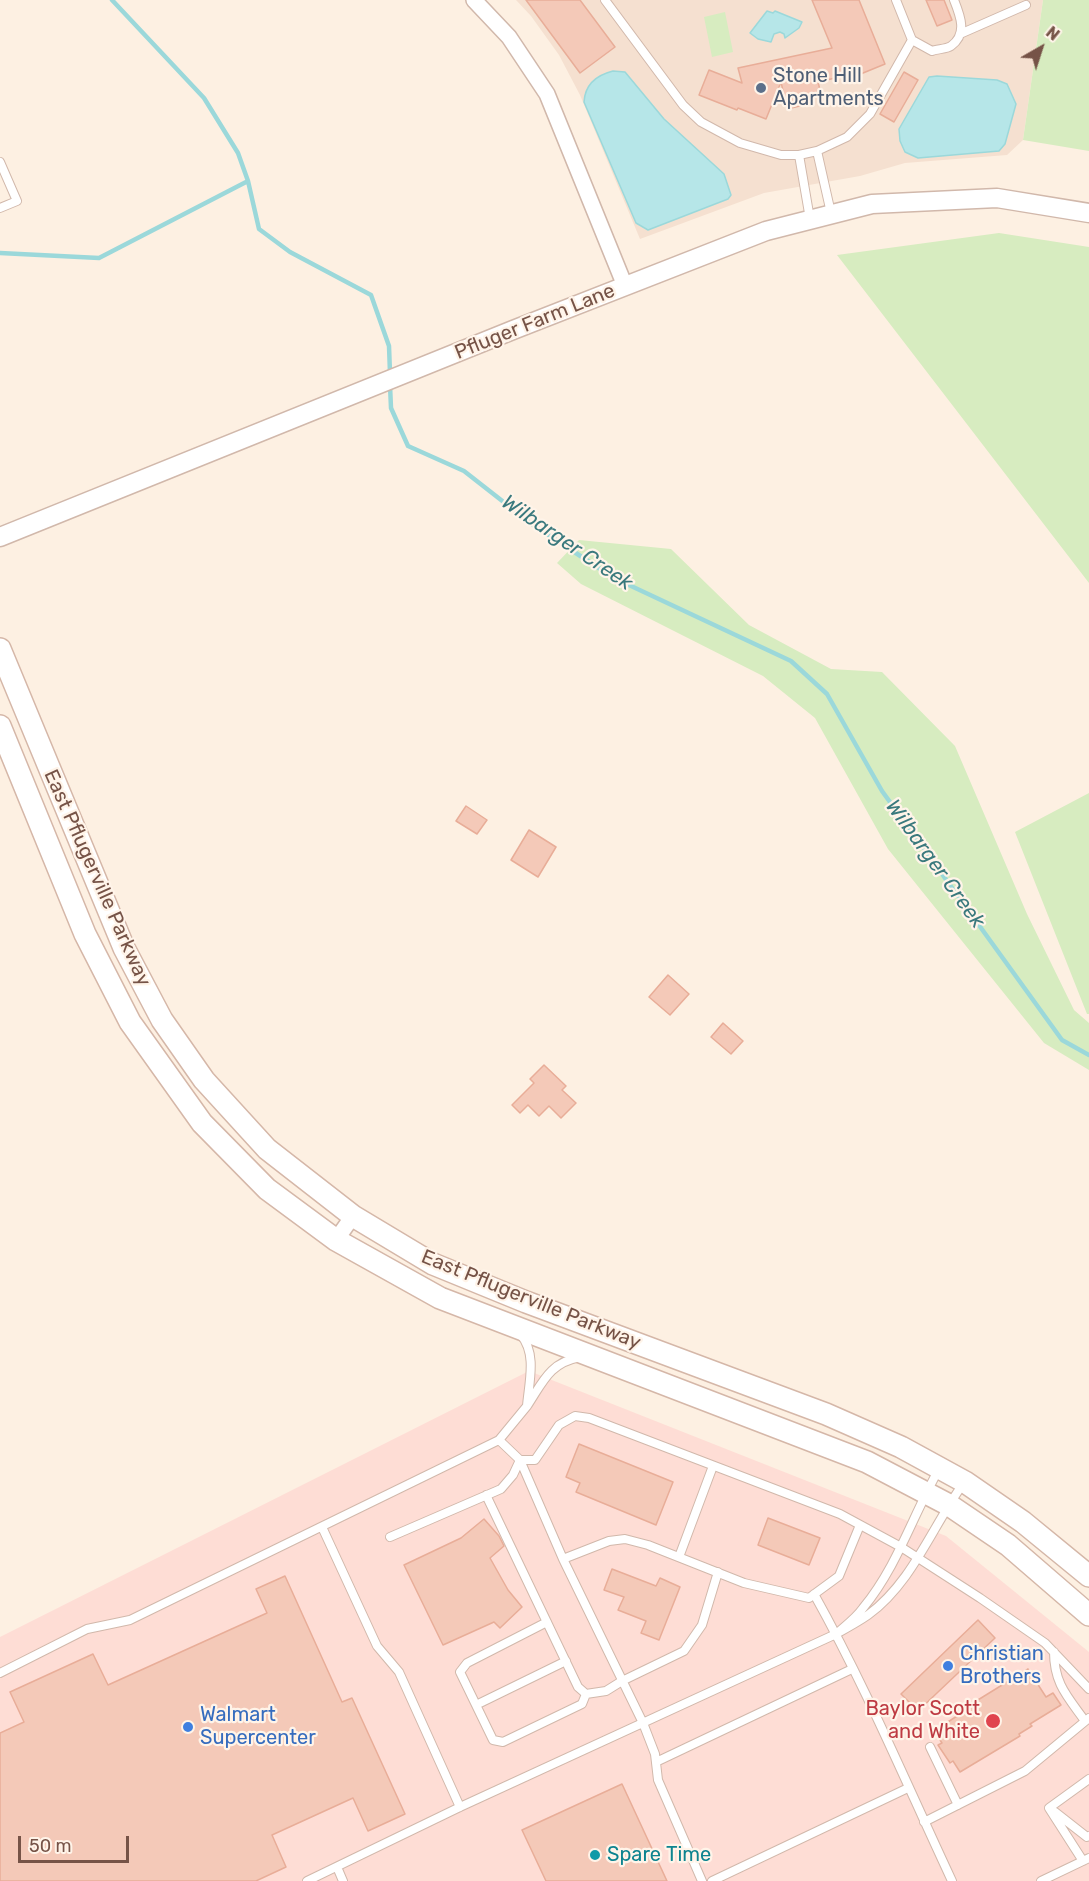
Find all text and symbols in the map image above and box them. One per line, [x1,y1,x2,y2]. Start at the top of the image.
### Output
north arrow [1011,18,1071,78]
text: N [1042,23,1063,45]
place label: Stone Hill Apartments [773,64,884,111]
marker: Stone Hill Apartments [754,81,768,95]
street label: Pfluger Farm Lane [451,279,619,365]
water label: Wilbarger Creek [496,490,638,596]
street label: East Pflugerville Parkway [38,766,156,990]
water label: Wilbarger Creek [880,795,990,933]
street label: East Pflugerville Parkway [418,1245,644,1355]
place label: Christian Brothers [960,1642,1044,1689]
marker: Christian Brothers [941,1659,955,1673]
place label: Baylor Scott and White [865,1697,980,1744]
place label: Walmart Supercenter [200,1703,316,1750]
marker: Baylor Scott and White [984,1712,1002,1730]
marker: Walmart Supercenter [181,1720,195,1734]
scale bar [21,1824,132,1862]
text: 50 m [29,1835,72,1857]
place label: Spare Time [607,1843,711,1867]
marker: Spare Time [588,1848,602,1862]

